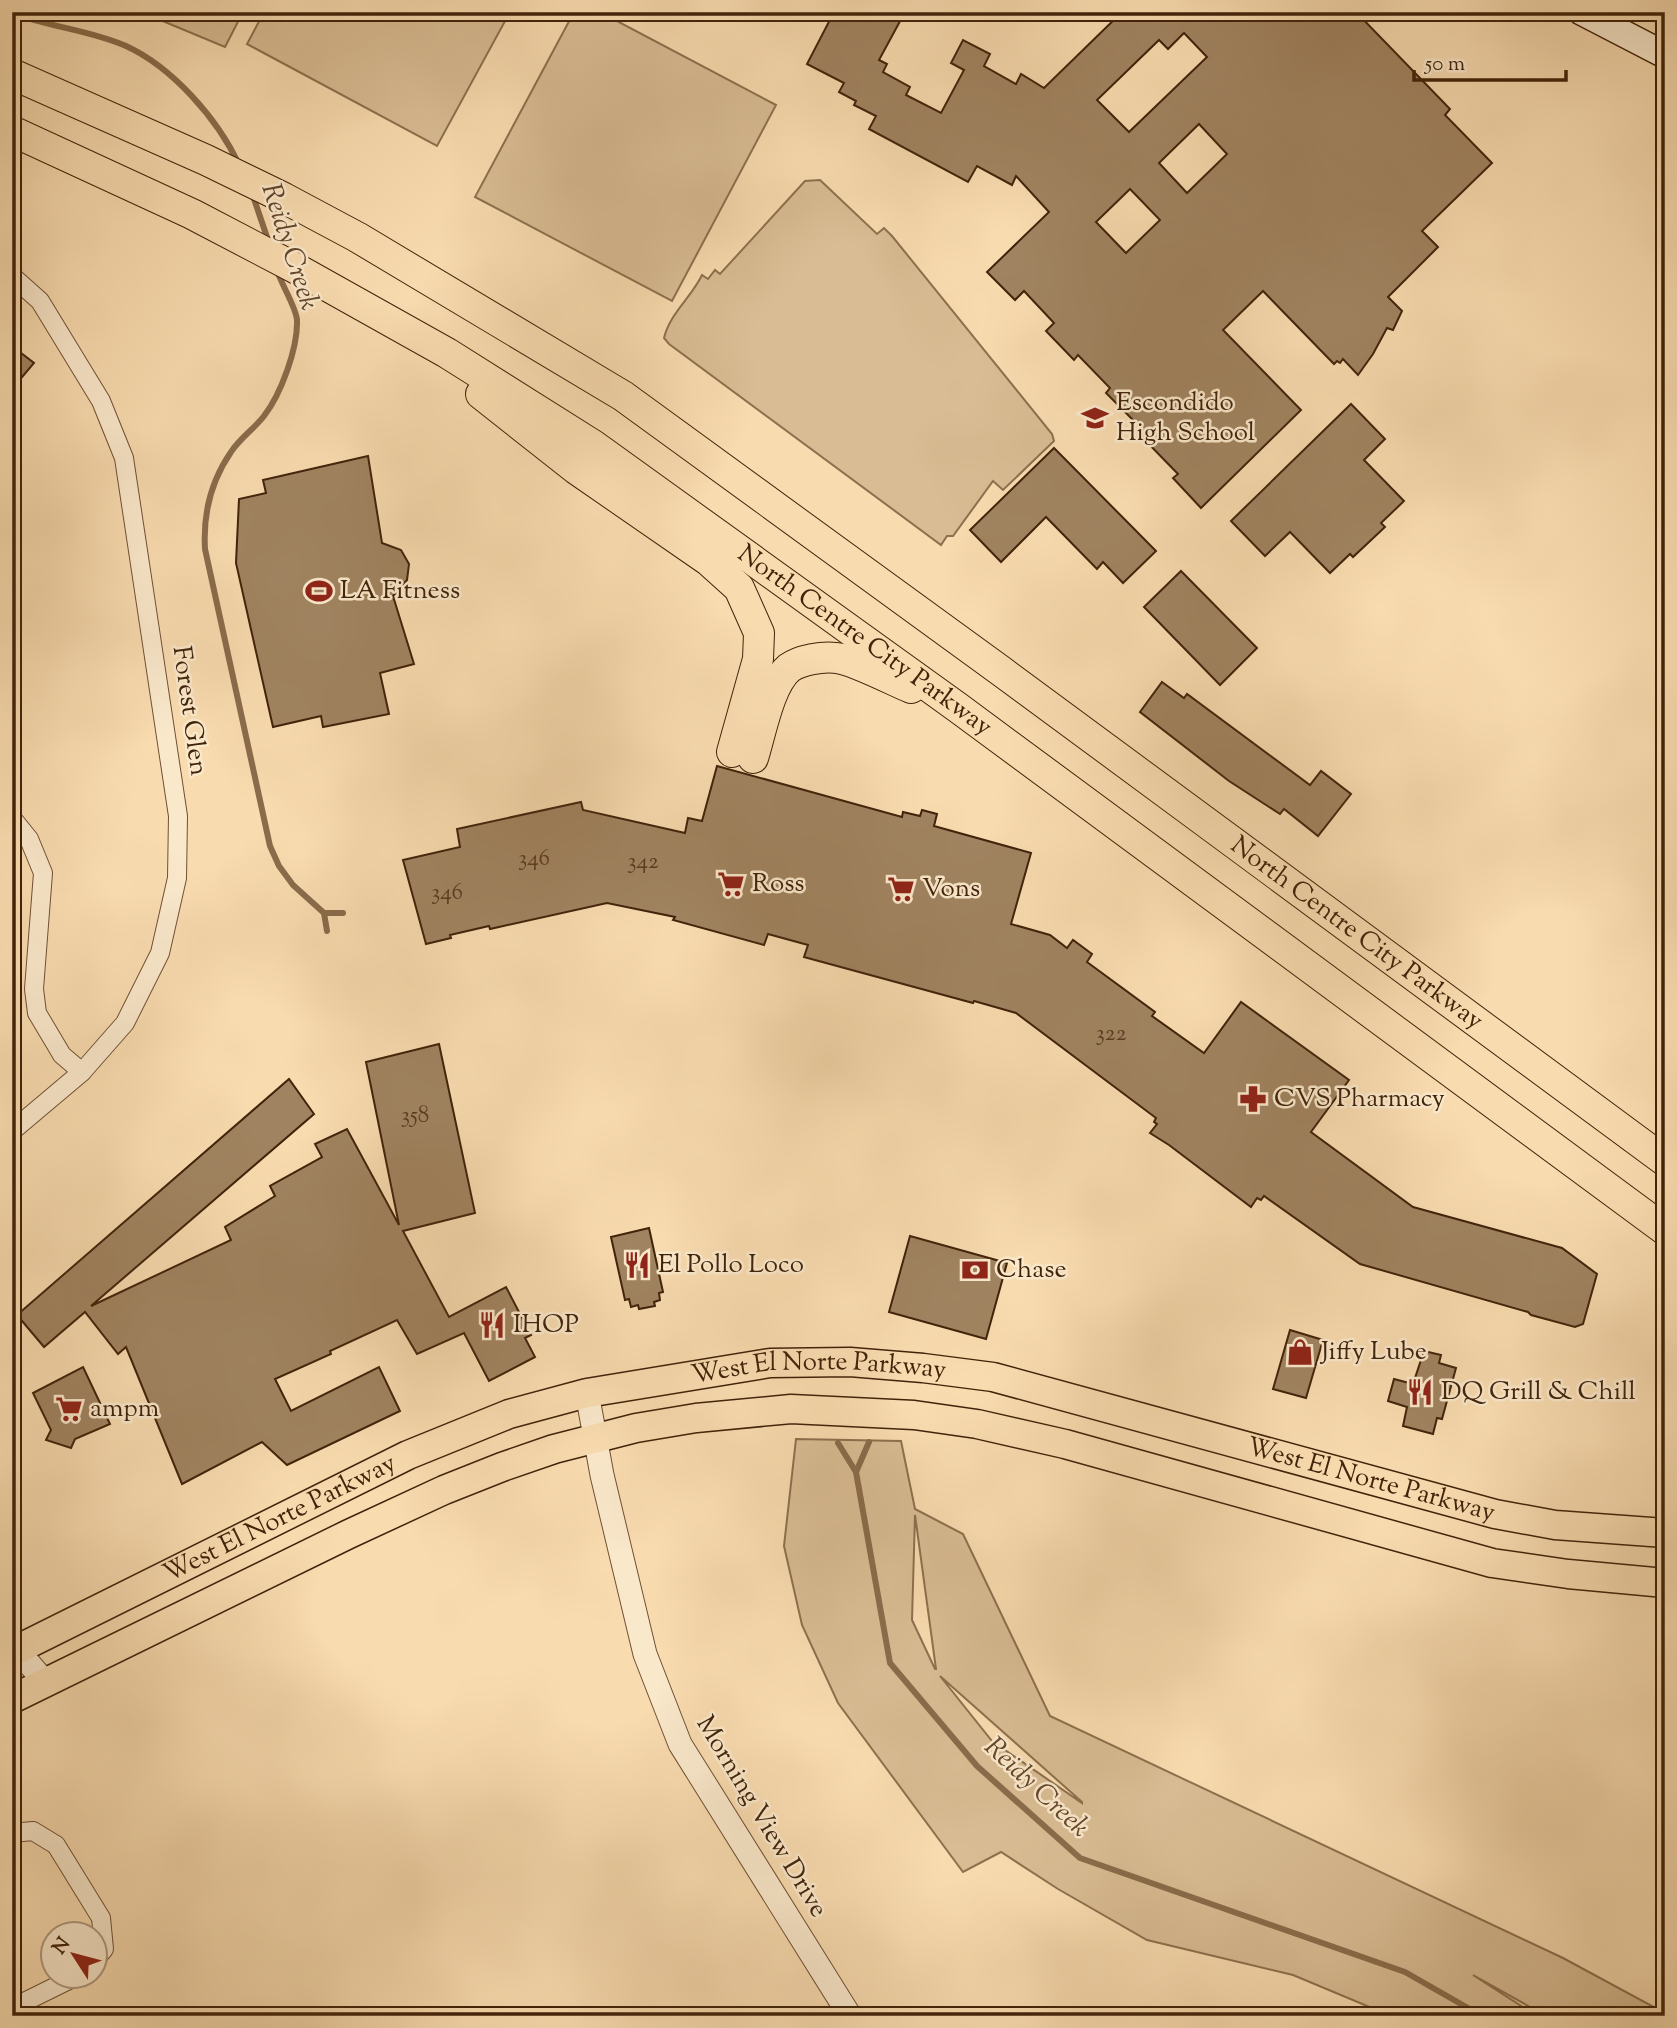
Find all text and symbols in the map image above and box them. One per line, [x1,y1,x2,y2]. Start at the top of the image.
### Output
scale bar [1414,38,1567,82]
text: 50 m [1424,50,1465,80]
water label: Reidy Creek [250,178,328,316]
place label: Escondido High School [1116,385,1255,452]
school or university icon: Escondido High School [1080,403,1110,433]
street label: North Centre City Parkway [730,536,1000,745]
place label: LA Fitness [340,573,460,610]
sports icon: LA Fitness [304,576,334,606]
street label: Forest Glen [162,644,216,778]
street label: North Centre City Parkway [1222,828,1491,1039]
house number: 346 [518,843,550,876]
house number: 342 [627,846,659,879]
place label: Ross [752,866,805,903]
supermarket icon: Ross [716,869,746,899]
place label: Vons [922,871,980,908]
supermarket icon: Vons [886,874,916,904]
house number: 346 [431,877,463,910]
house number: 322 [1096,1018,1127,1051]
place label: CVS Pharmacy [1274,1081,1445,1118]
pharmacy icon: CVS Pharmacy [1238,1084,1268,1114]
house number: 358 [401,1100,429,1133]
place label: El Pollo Loco [658,1247,804,1284]
restaurant icon: El Pollo Loco [622,1250,652,1280]
place label: Chase [996,1252,1067,1289]
bank icon: Chase [960,1255,990,1285]
place label: IHOP [513,1307,579,1344]
restaurant icon: IHOP [477,1310,507,1340]
place label: Jiffy Lube [1319,1334,1427,1371]
shop icon: Jiffy Lube [1285,1337,1315,1367]
street label: West El Norte Parkway [689,1343,948,1394]
place label: DQ Grill & Chill [1441,1374,1636,1411]
restaurant icon: DQ Grill & Chill [1405,1377,1435,1407]
place label: ampm [90,1391,159,1428]
supermarket icon: ampm [54,1394,84,1424]
street label: West El Norte Parkway [1243,1429,1499,1532]
street label: West El Norte Parkway [157,1445,403,1592]
street label: Morning View Drive [686,1709,836,1925]
water label: Reidy Creek [974,1729,1098,1848]
north arrow [38,1920,108,1990]
text: N [47,1932,78,1961]

